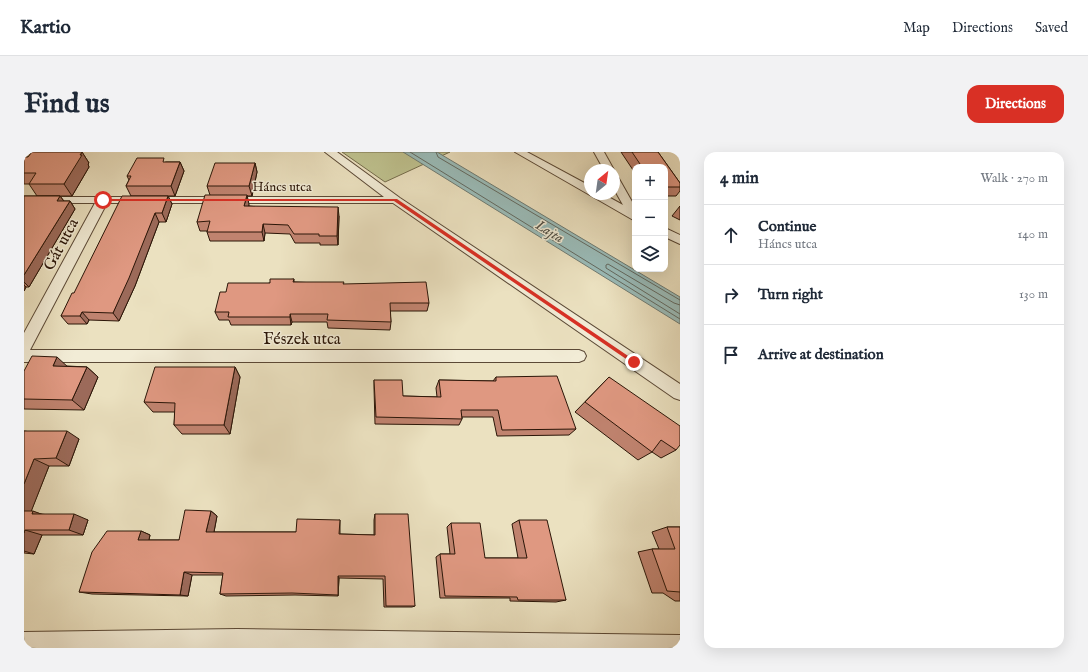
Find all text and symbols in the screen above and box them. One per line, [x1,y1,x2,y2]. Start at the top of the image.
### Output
text: Kartio [20,16,71,40]
text: Map [903,19,930,37]
text: Directions [952,19,1013,37]
text: Saved [1035,19,1068,37]
button: Directions [967,85,1064,123]
text: Find us [24,87,110,122]
north arrow [584,164,620,200]
map controls [632,164,668,272]
button: + [632,164,668,200]
text: 4 min [720,168,759,189]
text: Walk · 270 m [980,170,1048,187]
street label: Háncs utca [252,179,312,196]
route start [94,191,112,209]
button: − [632,200,668,236]
street label: Gát utca [40,215,84,274]
water label: Lajta [531,216,567,247]
text: Continue [758,217,816,236]
icon: ahead [720,224,742,246]
text: 140 m [1018,226,1048,243]
button: layers [632,236,668,272]
text: Háncs utca [758,236,817,253]
icon: right [720,284,742,306]
text: Turn right [758,285,823,304]
text: 130 m [1019,286,1048,303]
street label: Fészek utca [263,330,341,350]
icon: arrive [720,344,742,366]
text: Arrive at destination [758,345,884,364]
route end [625,353,643,371]

